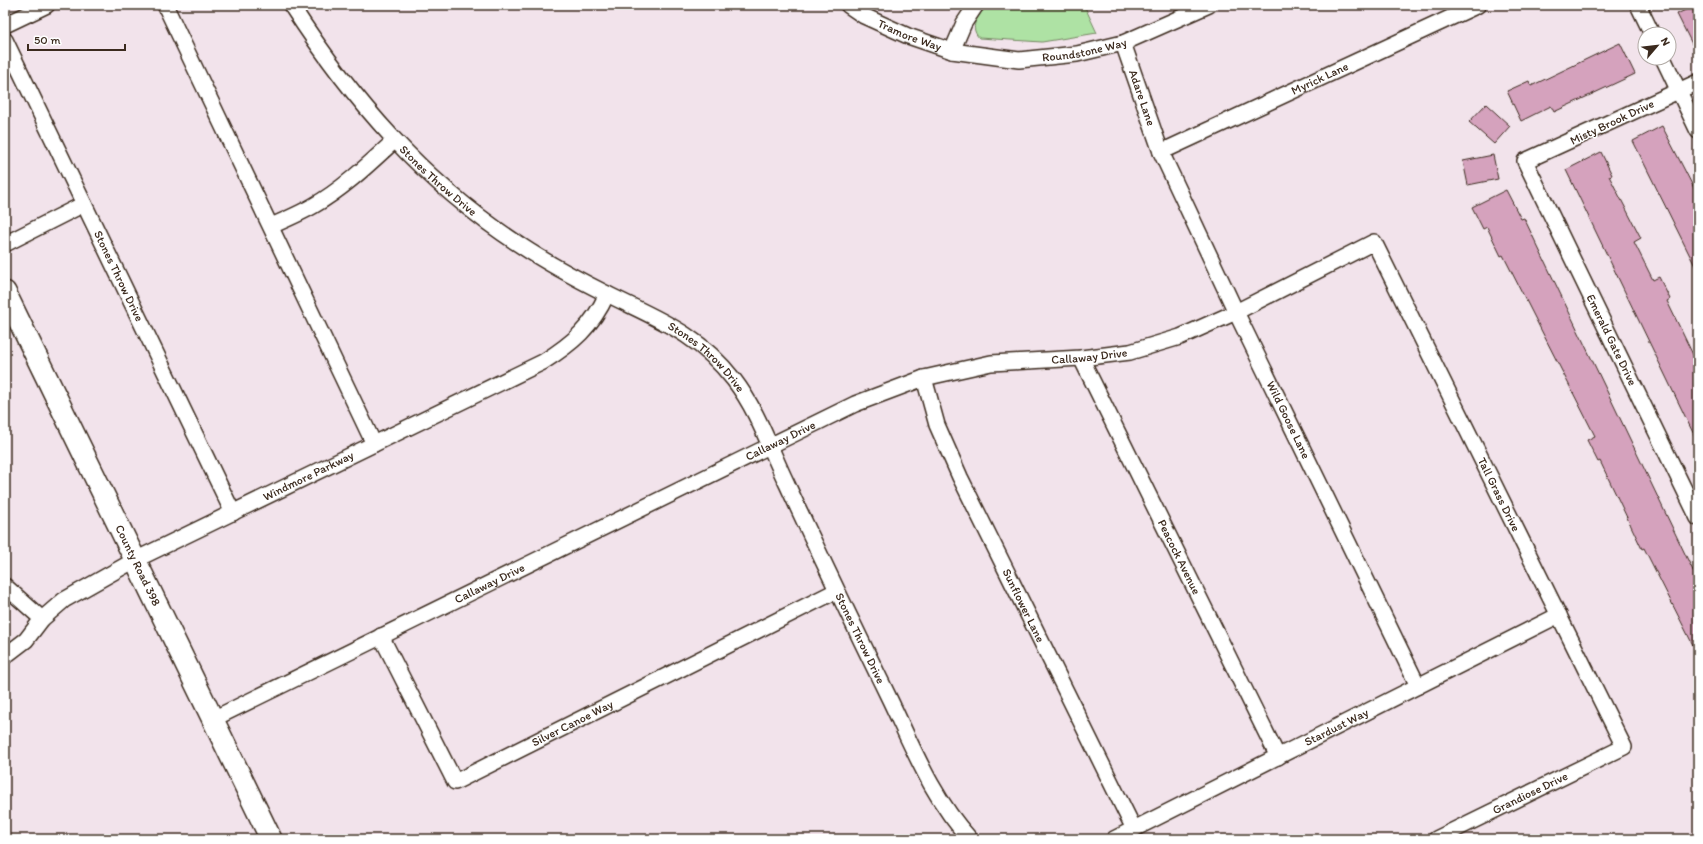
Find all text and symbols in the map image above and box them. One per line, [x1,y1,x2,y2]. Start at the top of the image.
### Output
street label: Tramore Way [875,16,944,54]
scale bar [28,26,125,52]
north arrow [1637,26,1677,66]
text: 50 m [34,33,60,47]
street label: Roundstone Way [1041,35,1129,65]
text: N [1658,35,1673,48]
street label: Myrick Lane [1289,59,1351,98]
street label: Adare Lane [1126,68,1158,128]
street label: Misty Brook Drive [1568,96,1657,148]
street label: Stones Throw Drive [397,142,480,219]
street label: Stones Throw Drive [91,228,147,324]
street label: Emerald Gate Drive [1584,292,1640,388]
street label: Stones Throw Drive [666,319,748,395]
street label: Callaway Drive [1051,345,1128,367]
street label: Wild Goose Lane [1264,379,1313,461]
street label: Callaway Drive [743,417,818,464]
street label: Windmore Parkway [261,448,356,504]
street label: Tall Grass Drive [1475,455,1523,534]
street label: Peacock Avenue [1155,517,1204,597]
street label: County Road 398 [112,523,164,609]
street label: Callaway Drive [452,560,527,606]
street label: Sunflower Lane [999,566,1048,645]
street label: Stones Throw Drive [832,591,888,686]
street label: Silver Canoe Way [529,697,616,749]
street label: Stardust Way [1302,705,1371,749]
street label: Grandiose Drive [1490,769,1570,817]

